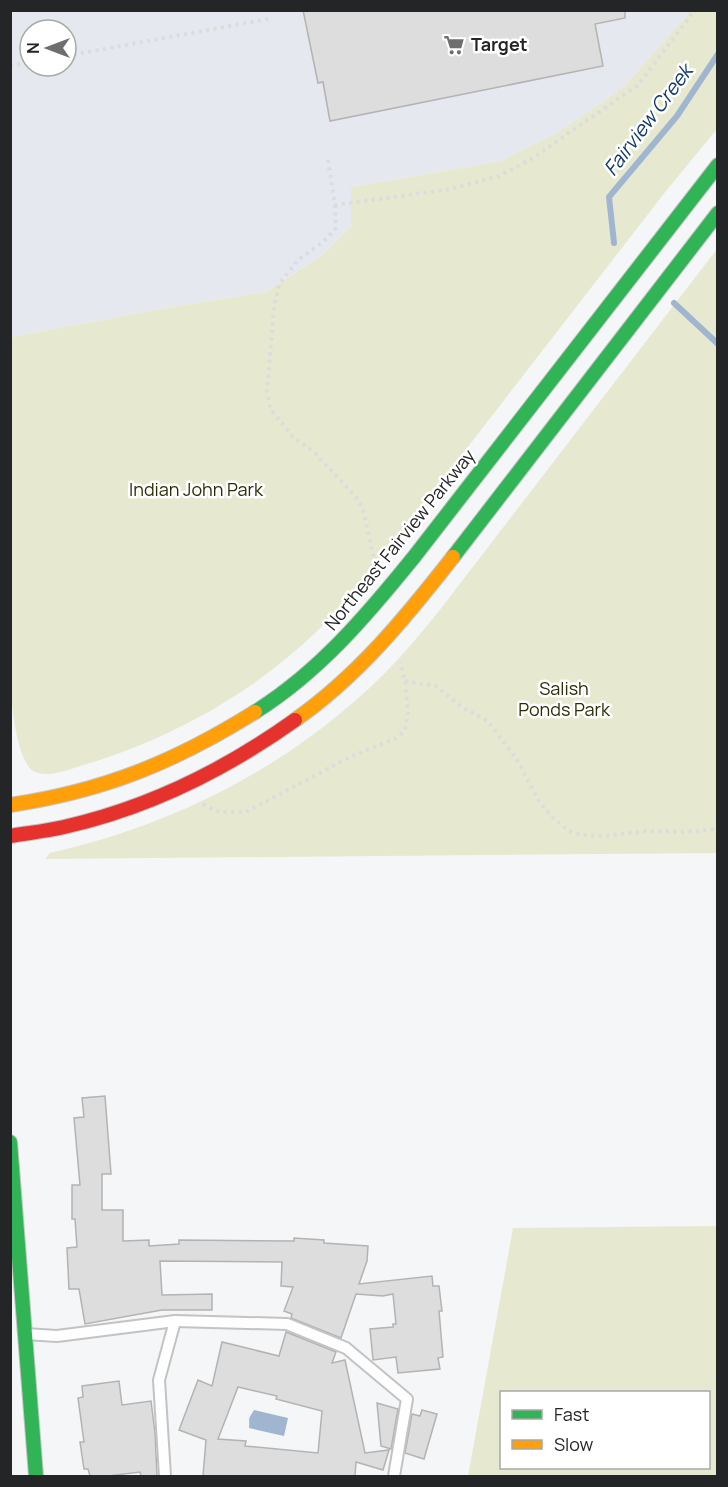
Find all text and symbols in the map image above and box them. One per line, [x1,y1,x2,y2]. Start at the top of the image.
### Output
north arrow [18,18,78,78]
place label: Target [471,32,528,56]
supermarket icon: Target [442,33,466,57]
text: N [22,42,44,54]
water label: Fairview Creek [597,56,700,181]
street label: Northeast Fairview Parkway [319,443,480,635]
park label: Indian John Park [129,477,264,501]
park label: Salish Ponds Park [518,676,611,721]
legend [500,1391,710,1469]
text: Fast [554,1402,589,1426]
text: Slow [554,1432,594,1456]

